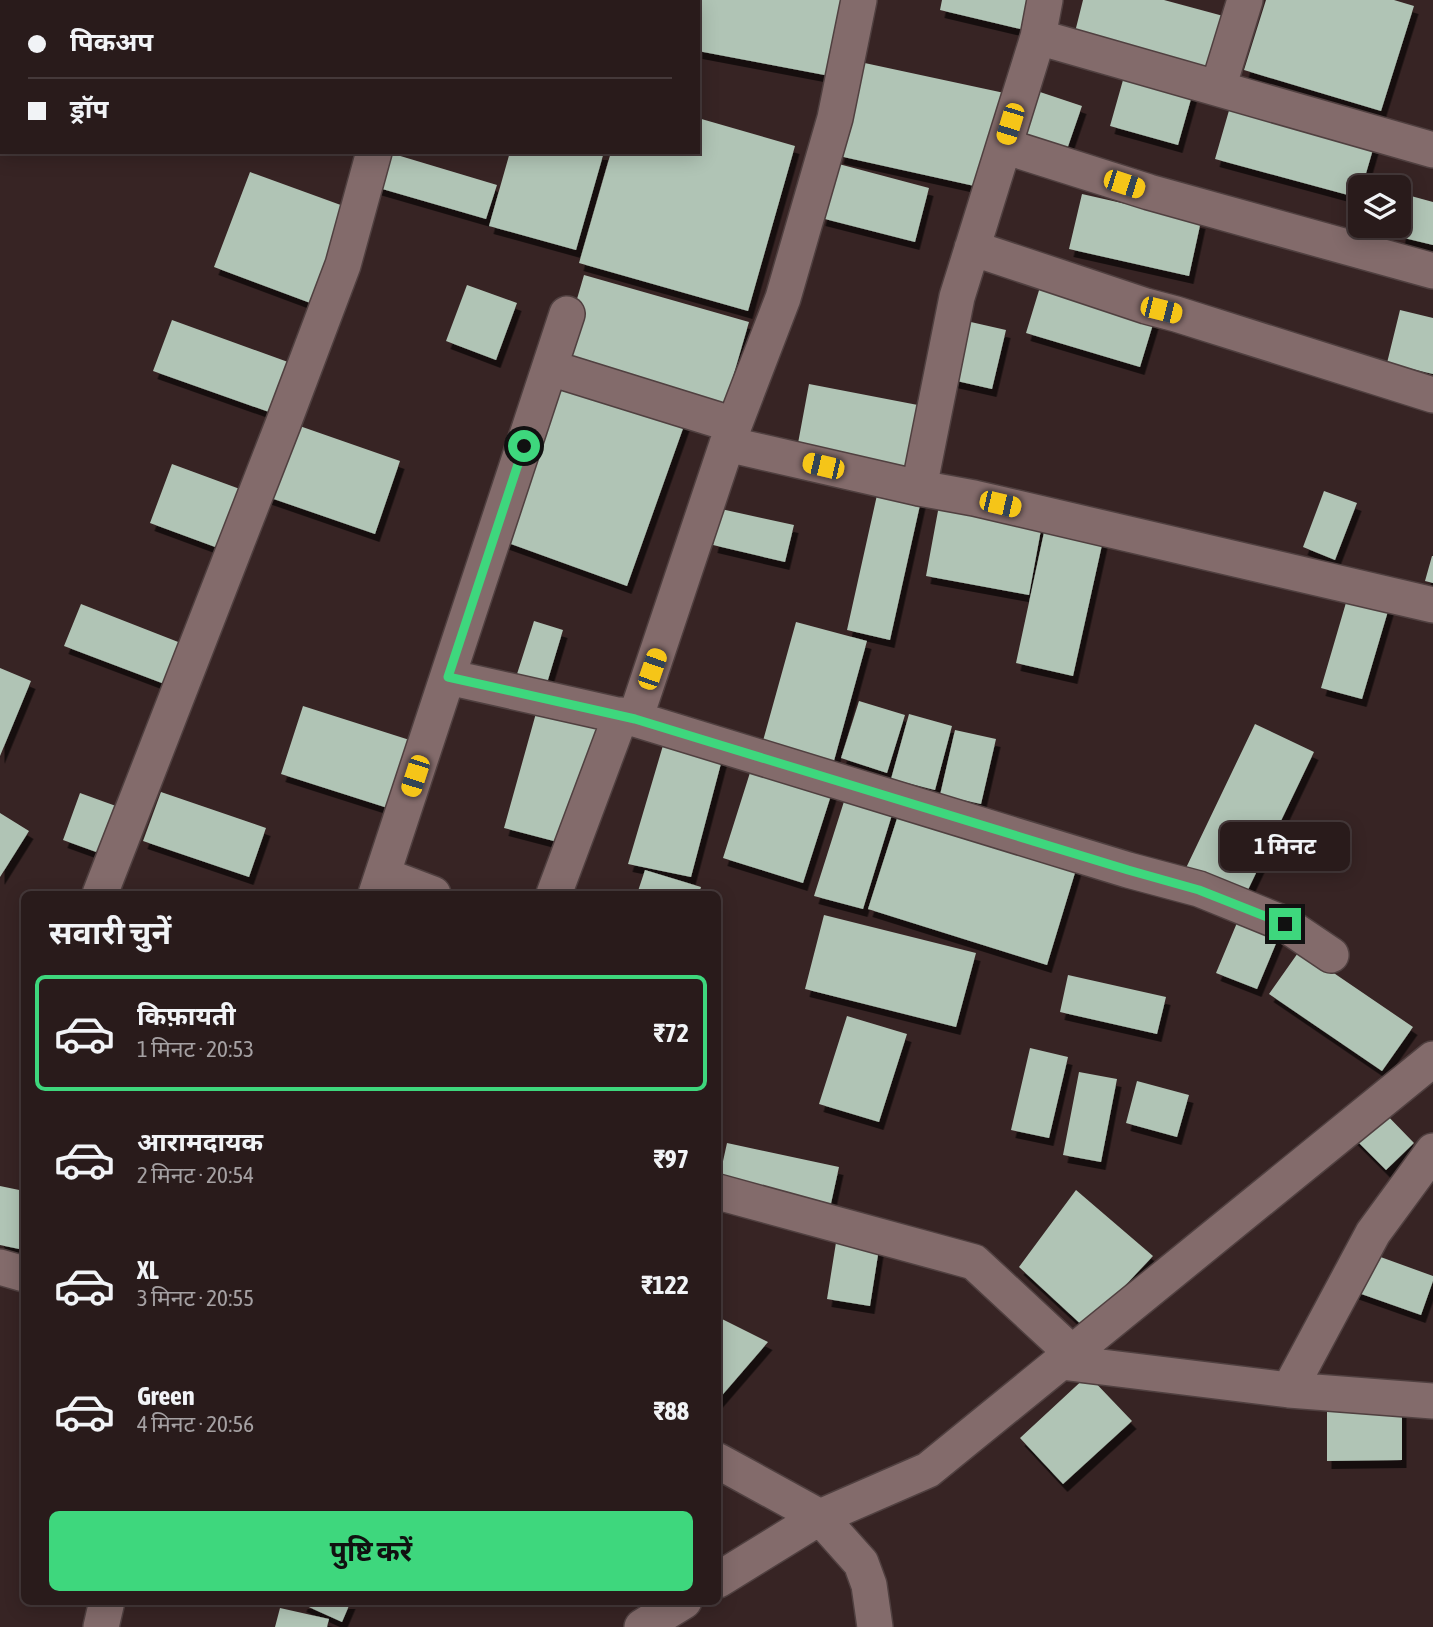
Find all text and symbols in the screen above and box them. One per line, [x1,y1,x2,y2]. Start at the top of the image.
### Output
text: पिकअप [70,27,153,57]
text: ड्रॉप [70,94,108,124]
car [994,101,1027,147]
car [1101,168,1148,200]
map controls [1348,175,1411,238]
button: layers [1348,175,1411,238]
car [1139,295,1184,325]
route start [508,430,540,462]
car [801,451,846,481]
car [978,489,1023,519]
car [636,646,669,692]
car [399,753,432,799]
callout: 1 मिनट [1220,822,1350,872]
text: 1 मिनट [1254,833,1316,859]
route end [1269,908,1301,940]
text: सवारी चुनें [49,914,171,951]
text: किफ़ायती [137,1001,236,1031]
icon: car [53,1002,116,1065]
text: ₹72 [653,1018,689,1048]
text: 1 मिनट · 20:53 [137,1036,254,1062]
text: आरामदायक [137,1127,263,1157]
icon: car [53,1128,116,1191]
text: ₹97 [653,1144,689,1174]
text: 2 मिनट · 20:54 [137,1162,254,1188]
icon: car [53,1254,116,1317]
text: XL [137,1255,159,1285]
text: ₹122 [641,1270,689,1300]
text: 3 मिनट · 20:55 [137,1285,254,1311]
icon: car [53,1380,116,1443]
text: Green [137,1381,195,1411]
text: ₹88 [653,1396,689,1426]
text: 4 मिनट · 20:56 [137,1411,254,1437]
button: पुष्टि करें [49,1511,693,1591]

